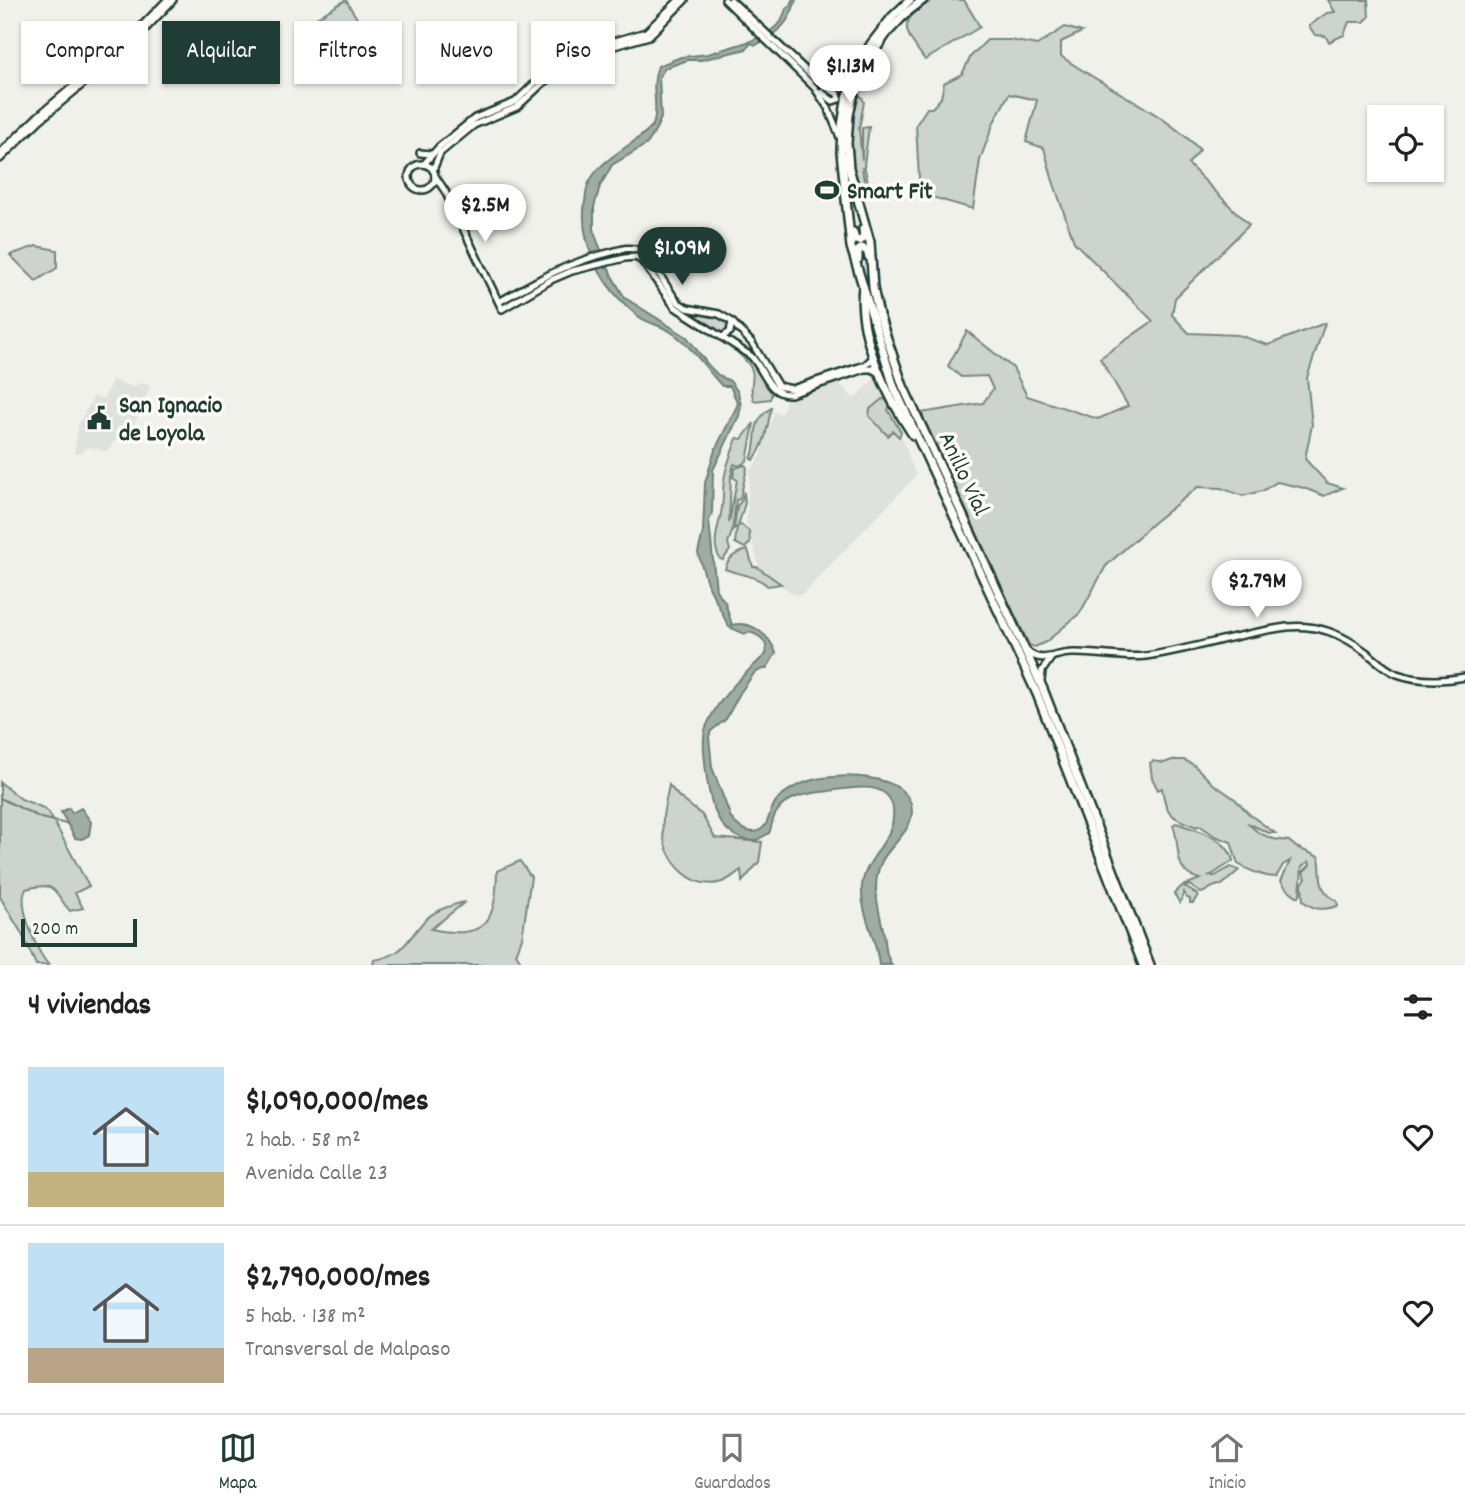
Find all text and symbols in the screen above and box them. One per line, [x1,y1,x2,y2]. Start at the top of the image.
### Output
chip: Comprar [21,21,148,84]
chip: Alquilar [162,21,280,84]
chip: Filtros [294,21,402,84]
chip: Nuevo [416,21,517,84]
chip: Piso [531,21,615,84]
pin: $1.13M [793,46,907,105]
text: $1.13M [825,51,875,84]
map controls [1367,105,1444,182]
button: locate [1367,105,1444,182]
sports icon: Smart Fit [813,176,841,204]
place label: Smart Fit [847,176,933,210]
pin: $2.5M [436,184,534,244]
text: $2.5M [460,190,510,223]
pin: $1.09M [625,228,739,287]
text: $1.09M [653,233,711,266]
place label: San Ignacio de Loyola [119,390,223,452]
public building icon: San Ignacio de Loyola [85,404,113,432]
street label: Anillo Víal [928,427,997,522]
pin: $2.79M [1200,560,1314,620]
text: $2.79M [1228,566,1286,599]
scale bar [21,916,136,948]
text: 200 m [32,917,78,944]
text: 4 viviendas [28,986,151,1029]
icon: filters [1399,988,1437,1026]
text: $1,090,000/mes [245,1082,429,1125]
icon: home [84,1095,168,1179]
icon: heart [1399,1118,1437,1156]
text: 2 hab. · 58 m² [245,1125,361,1158]
text: Avenida Calle 23 [245,1158,388,1191]
text: $2,790,000/mes [245,1258,430,1301]
icon: home [84,1271,168,1355]
icon: heart [1399,1294,1437,1332]
text: 5 hab. · 138 m² [245,1301,366,1334]
text: Transversal de Malpaso [245,1334,451,1367]
tab: Mapa [219,1429,257,1498]
tab: Guardados [694,1429,771,1498]
tab: Inicio [1208,1429,1246,1498]

